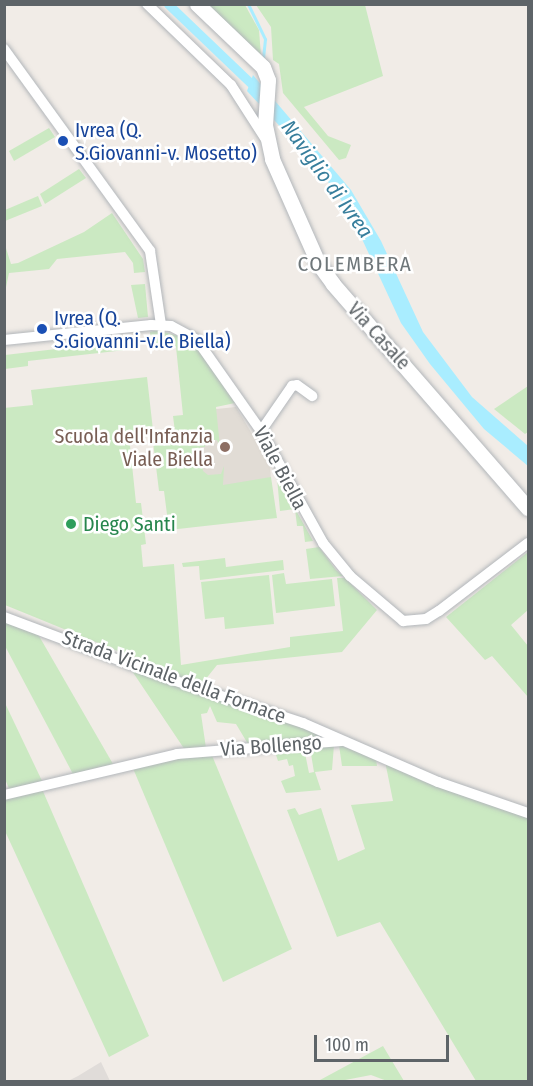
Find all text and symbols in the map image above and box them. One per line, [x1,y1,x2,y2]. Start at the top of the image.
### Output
water label: Naviglio di Ivrea [276,115,378,243]
place label: Ivrea (Q. S.Giovanni-v. Mosetto) [75,118,257,165]
marker: Ivrea (Q. S.Giovanni-v. Mosetto) [56,134,70,148]
district label: COLEMBERA [298,251,412,277]
street label: Via Casale [343,297,415,375]
place label: Ivrea (Q. S.Giovanni-v.le Biella) [54,306,231,353]
marker: Ivrea (Q. S.Giovanni-v.le Biella) [35,322,49,336]
street label: Viale Biella [248,422,312,514]
place label: Scuola dell'Infanzia Viale Biella [55,424,213,471]
marker: Scuola dell'Infanzia Viale Biella [218,440,232,454]
place label: Diego Santi [83,512,176,536]
marker: Diego Santi [64,517,78,531]
street label: Strada Vicinale della Fornace [59,625,289,729]
street label: Via Bollengo [219,730,323,762]
scale bar [317,1023,452,1061]
text: 100 m [325,1034,369,1056]

